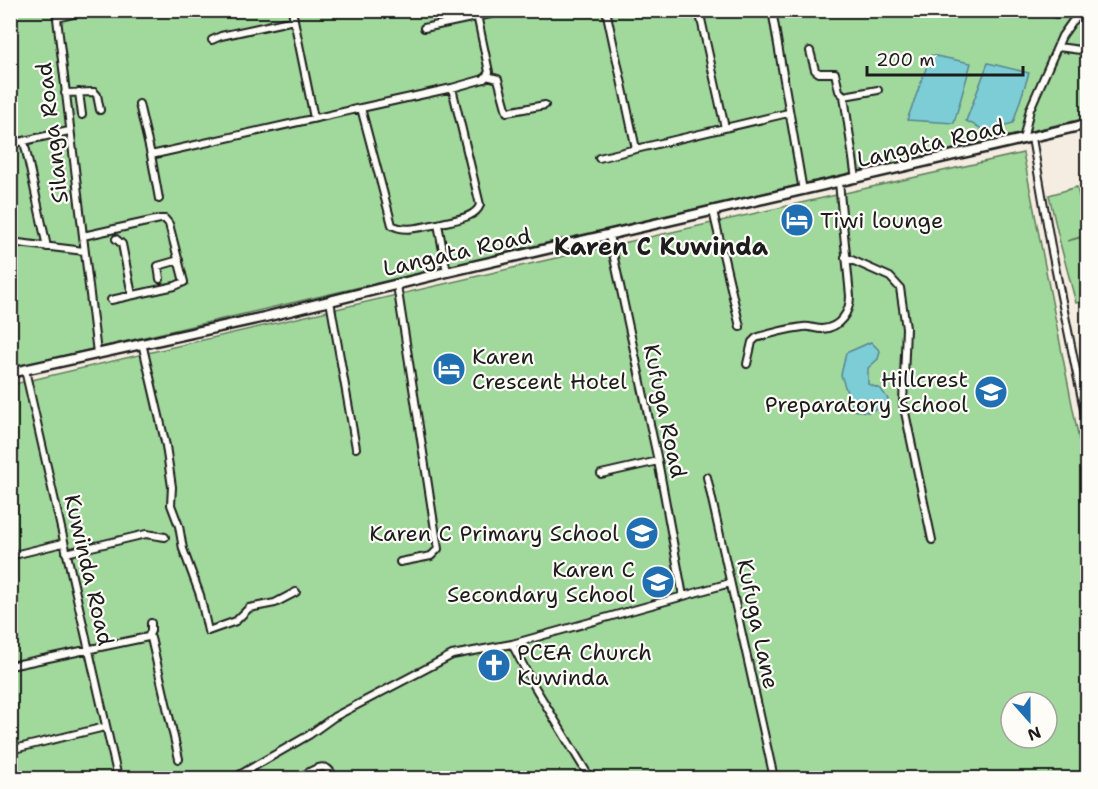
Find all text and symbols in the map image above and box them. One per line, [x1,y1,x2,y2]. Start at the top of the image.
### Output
scale bar [867,39,1023,77]
text: 200 m [876,48,935,72]
street label: Silanga Road [29,61,75,205]
street label: Langata Road [854,112,1008,174]
hotel icon: Tiwi lounge [779,202,815,238]
place label: Tiwi lounge [820,206,943,235]
street label: Langata Road [380,221,534,283]
district label: Karen C Kuwinda [554,231,769,263]
street label: Kufuga Road [637,341,693,481]
place label: Karen Crescent Hotel [472,342,627,396]
hotel icon: Karen Crescent Hotel [431,351,467,387]
place label: Hillcrest Preparatory School [765,365,968,419]
school or university icon: Hillcrest Preparatory School [973,374,1009,410]
street label: Kuwinda Road [57,491,121,649]
school or university icon: Karen C Primary School [624,515,660,551]
place label: Karen C Primary School [369,519,619,548]
place label: Karen C Secondary School [447,555,635,609]
street label: Kufuga Lane [730,556,786,692]
school or university icon: Karen C Secondary School [640,564,676,600]
place label: PCEA Church Kuwinda [517,638,652,692]
church icon: PCEA Church Kuwinda [476,647,512,683]
north arrow [999,690,1059,750]
text: N [1025,721,1044,746]

